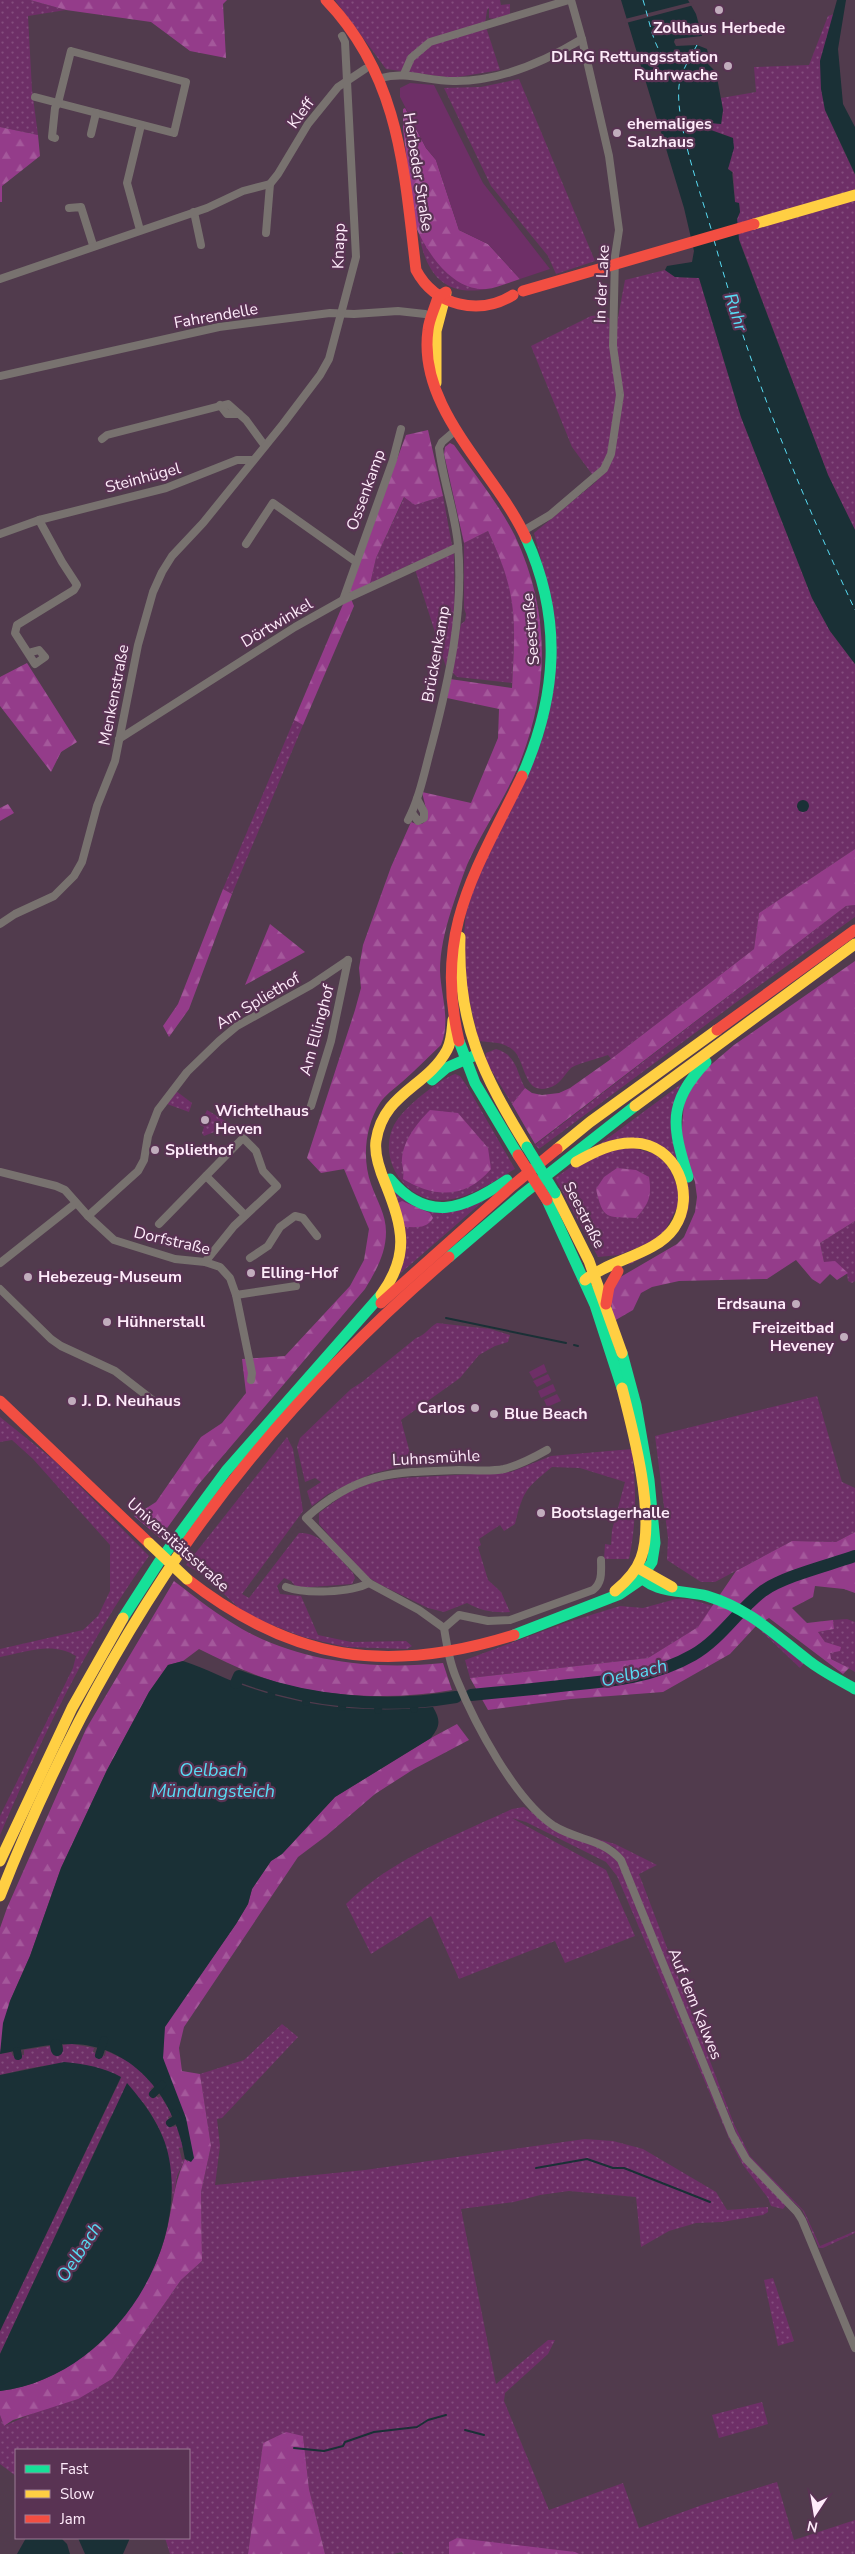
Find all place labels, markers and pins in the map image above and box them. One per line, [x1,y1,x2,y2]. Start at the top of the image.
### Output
marker: Zollhaus Herbede [713,4,725,16]
place label: Zollhaus Herbede [653,17,785,39]
place label: DLRG Rettungsstation Ruhrwache [551,46,718,86]
marker: DLRG Rettungsstation Ruhrwache [722,60,734,72]
place label: ehemaliges Salzhaus [627,113,712,153]
marker: ehemaliges Salzhaus [611,127,623,139]
place label: Wichtelhaus Heven [215,1100,309,1140]
marker: Wichtelhaus Heven [199,1114,211,1126]
place label: Spliethof [165,1139,234,1161]
marker: Spliethof [149,1144,161,1156]
place label: Elling-Hof [261,1262,339,1284]
place label: Hebezeug-Museum [38,1266,182,1288]
marker: Elling-Hof [245,1267,257,1279]
marker: Hebezeug-Museum [22,1271,34,1283]
place label: Erdsauna [717,1293,786,1315]
marker: Erdsauna [790,1298,802,1310]
place label: Hühnerstall [117,1311,205,1333]
marker: Hühnerstall [101,1316,113,1328]
place label: Freizeitbad Heveney [752,1317,835,1357]
marker: Freizeitbad Heveney [838,1331,850,1343]
place label: J. D. Neuhaus [81,1390,181,1412]
marker: J. D. Neuhaus [66,1395,78,1407]
place label: Carlos [417,1397,465,1419]
marker: Carlos [469,1402,481,1414]
place label: Blue Beach [504,1403,588,1425]
marker: Blue Beach [488,1408,500,1420]
place label: Bootslagerhalle [551,1502,670,1524]
marker: Bootslagerhalle [535,1507,547,1519]

